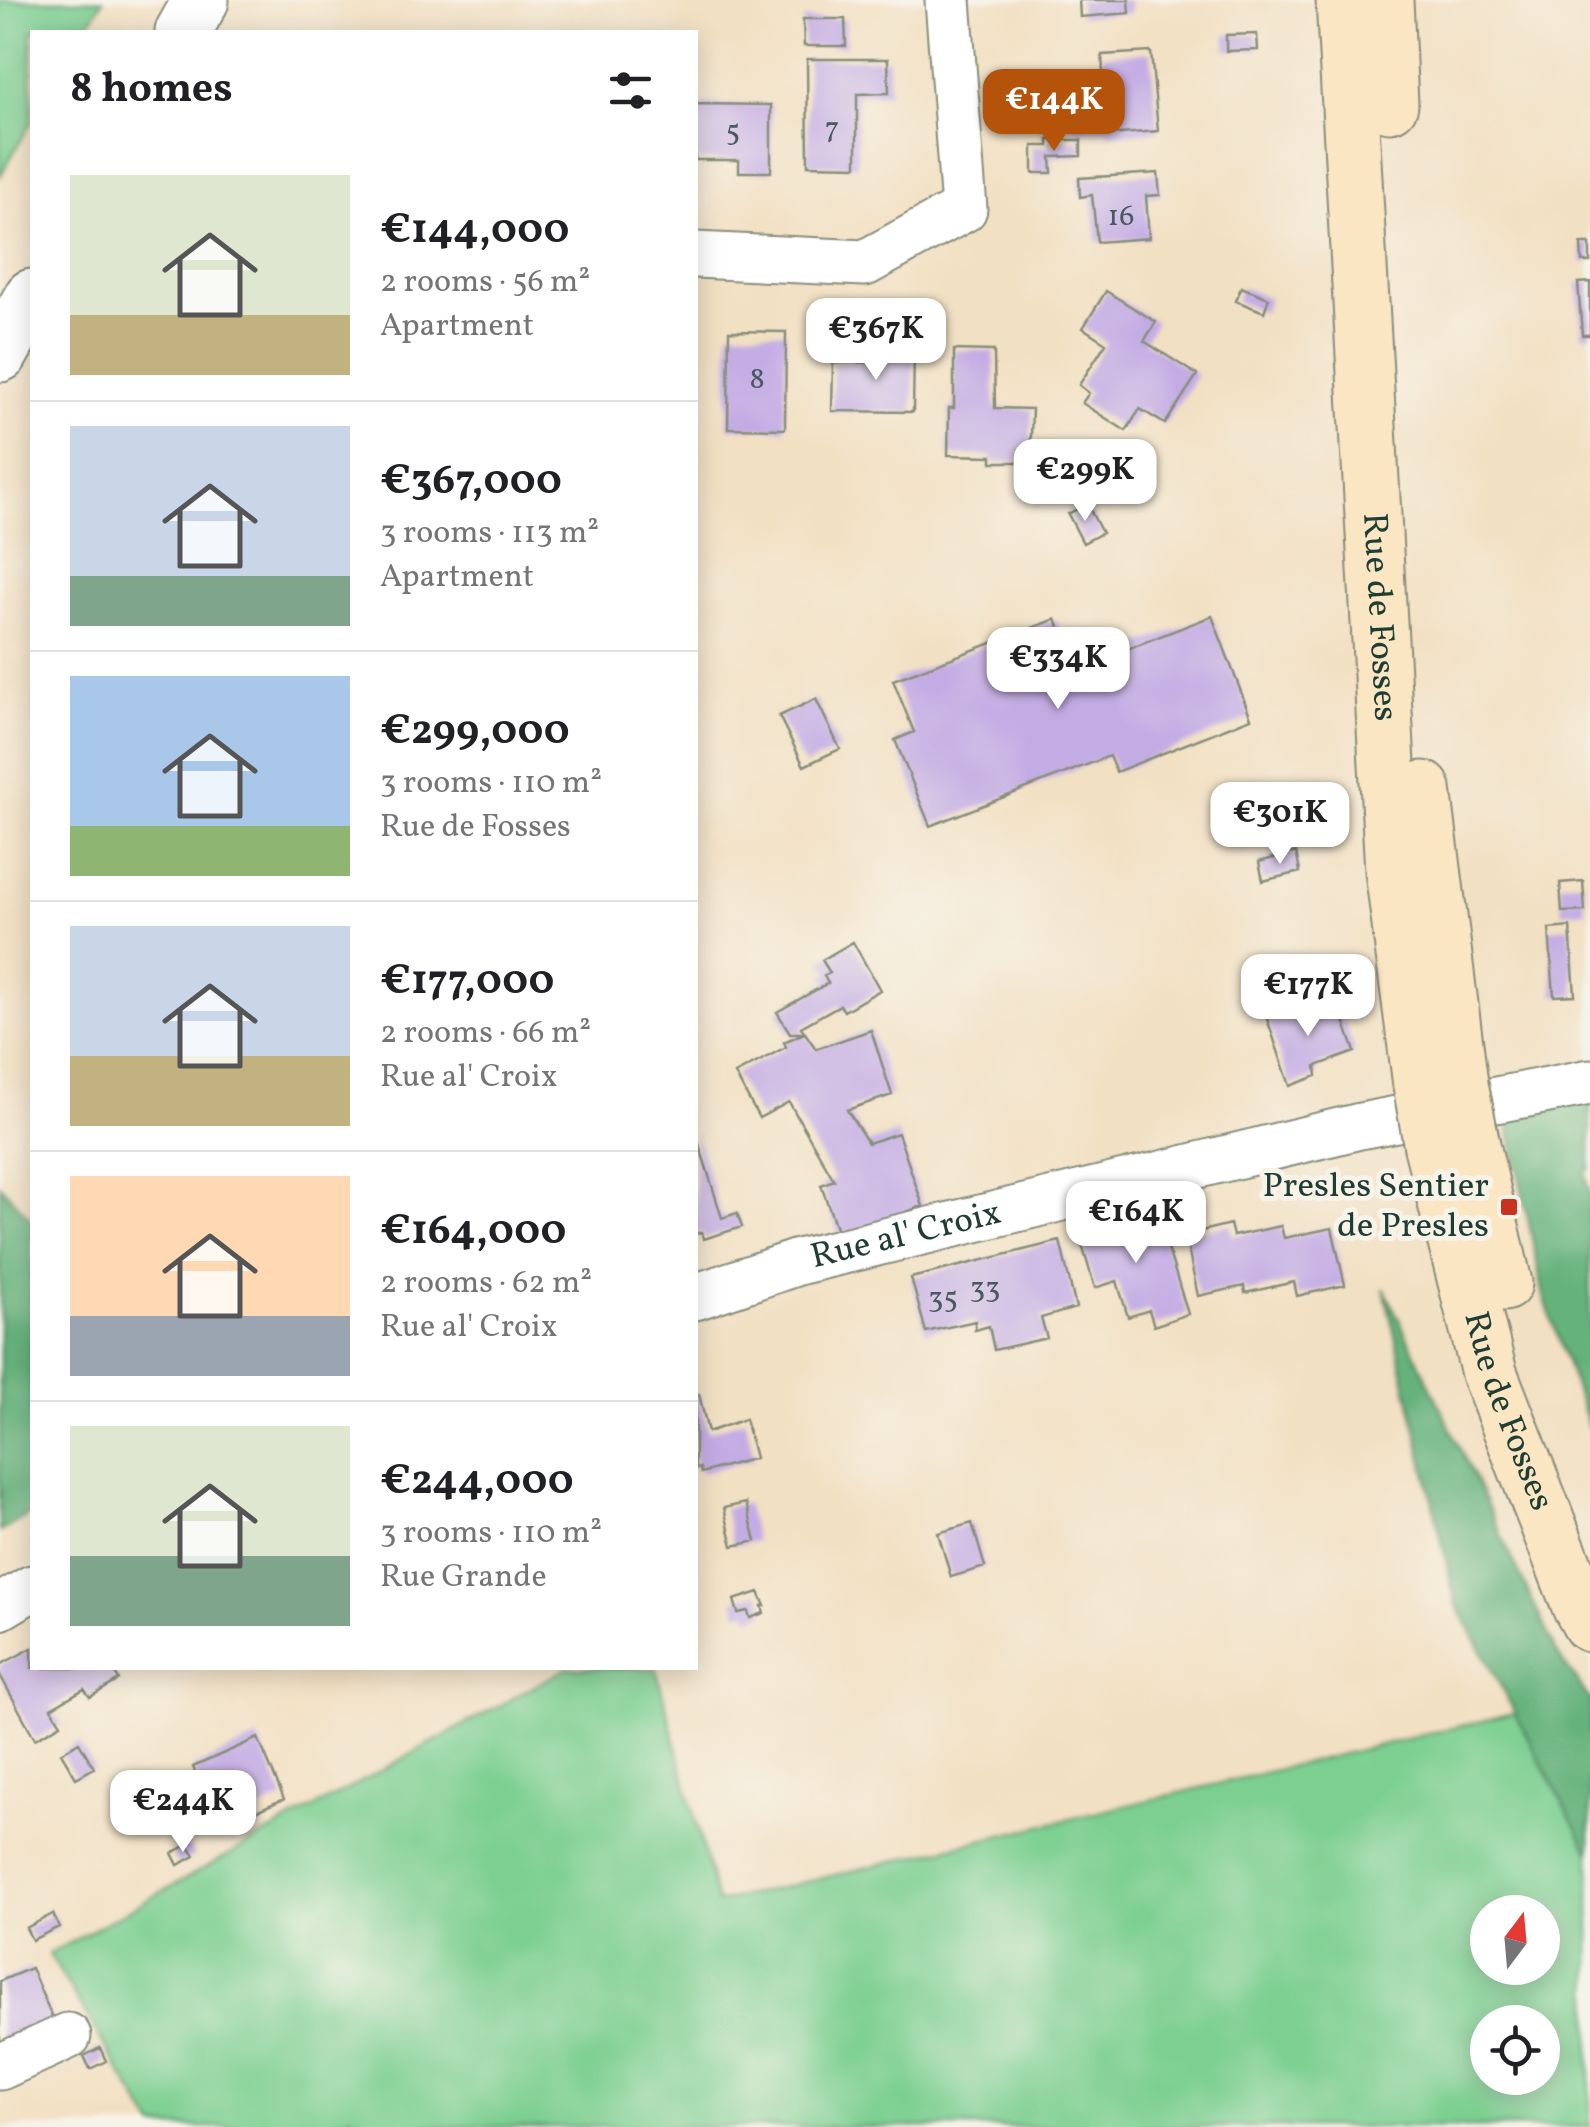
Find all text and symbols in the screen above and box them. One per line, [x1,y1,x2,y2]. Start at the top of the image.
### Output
text: 8 homes [70,61,233,120]
icon: filters [603,63,658,118]
pin: €144K [984,69,1124,154]
text: €144K [1005,79,1103,123]
house number: 7 [825,108,839,150]
house number: 5 [726,111,740,153]
house number: 16 [1108,196,1134,238]
text: €144,000 [380,202,569,261]
icon: home [150,215,270,335]
text: 2 rooms · 56 m² [380,261,590,305]
pin: €367K [806,298,946,383]
text: Apartment [380,305,534,349]
text: €367K [828,308,924,352]
house number: 8 [749,359,765,401]
pin: €299K [1015,439,1155,524]
text: €299K [1036,449,1134,493]
text: €367,000 [380,453,562,512]
icon: home [150,466,270,586]
street label: Rue de Fosses [1349,511,1409,723]
text: 3 rooms · 113 m² [380,512,599,556]
text: Apartment [380,556,534,600]
pin: €334K [988,627,1128,712]
text: €334K [1009,637,1107,681]
text: €299,000 [380,703,570,762]
icon: home [150,716,270,836]
text: 3 rooms · 110 m² [380,762,602,806]
pin: €301K [1210,782,1350,867]
text: €301K [1232,792,1328,836]
text: Rue de Fosses [380,806,571,850]
text: €177,000 [380,953,554,1012]
pin: €177K [1238,954,1378,1039]
text: €177K [1263,964,1353,1008]
icon: home [150,966,270,1086]
text: 2 rooms · 66 m² [380,1012,591,1056]
text: Rue al' Croix [380,1056,557,1100]
place label: Presles Sentier de Presles [1263,1163,1489,1251]
pin: €164K [1066,1181,1206,1266]
street label: Rue al' Croix [806,1190,1006,1282]
text: €164K [1088,1191,1184,1235]
marker: Presles Sentier de Presles [1498,1196,1520,1218]
text: €164,000 [380,1203,566,1262]
icon: home [150,1216,270,1336]
text: 2 rooms · 62 m² [380,1262,592,1306]
house number: 33 [970,1268,1000,1310]
house number: 35 [928,1278,958,1320]
text: Rue al' Croix [380,1306,557,1350]
street label: Rue de Fosses [1450,1307,1565,1518]
text: €244,000 [380,1453,574,1512]
icon: home [150,1466,270,1586]
text: 3 rooms · 110 m² [380,1512,602,1556]
text: Rue Grande [380,1556,547,1600]
pin: €244K [113,1770,253,1855]
text: €244K [132,1780,234,1824]
north arrow [1470,1895,1560,1985]
map controls [1470,1895,1560,2095]
button: locate [1470,2005,1560,2095]

